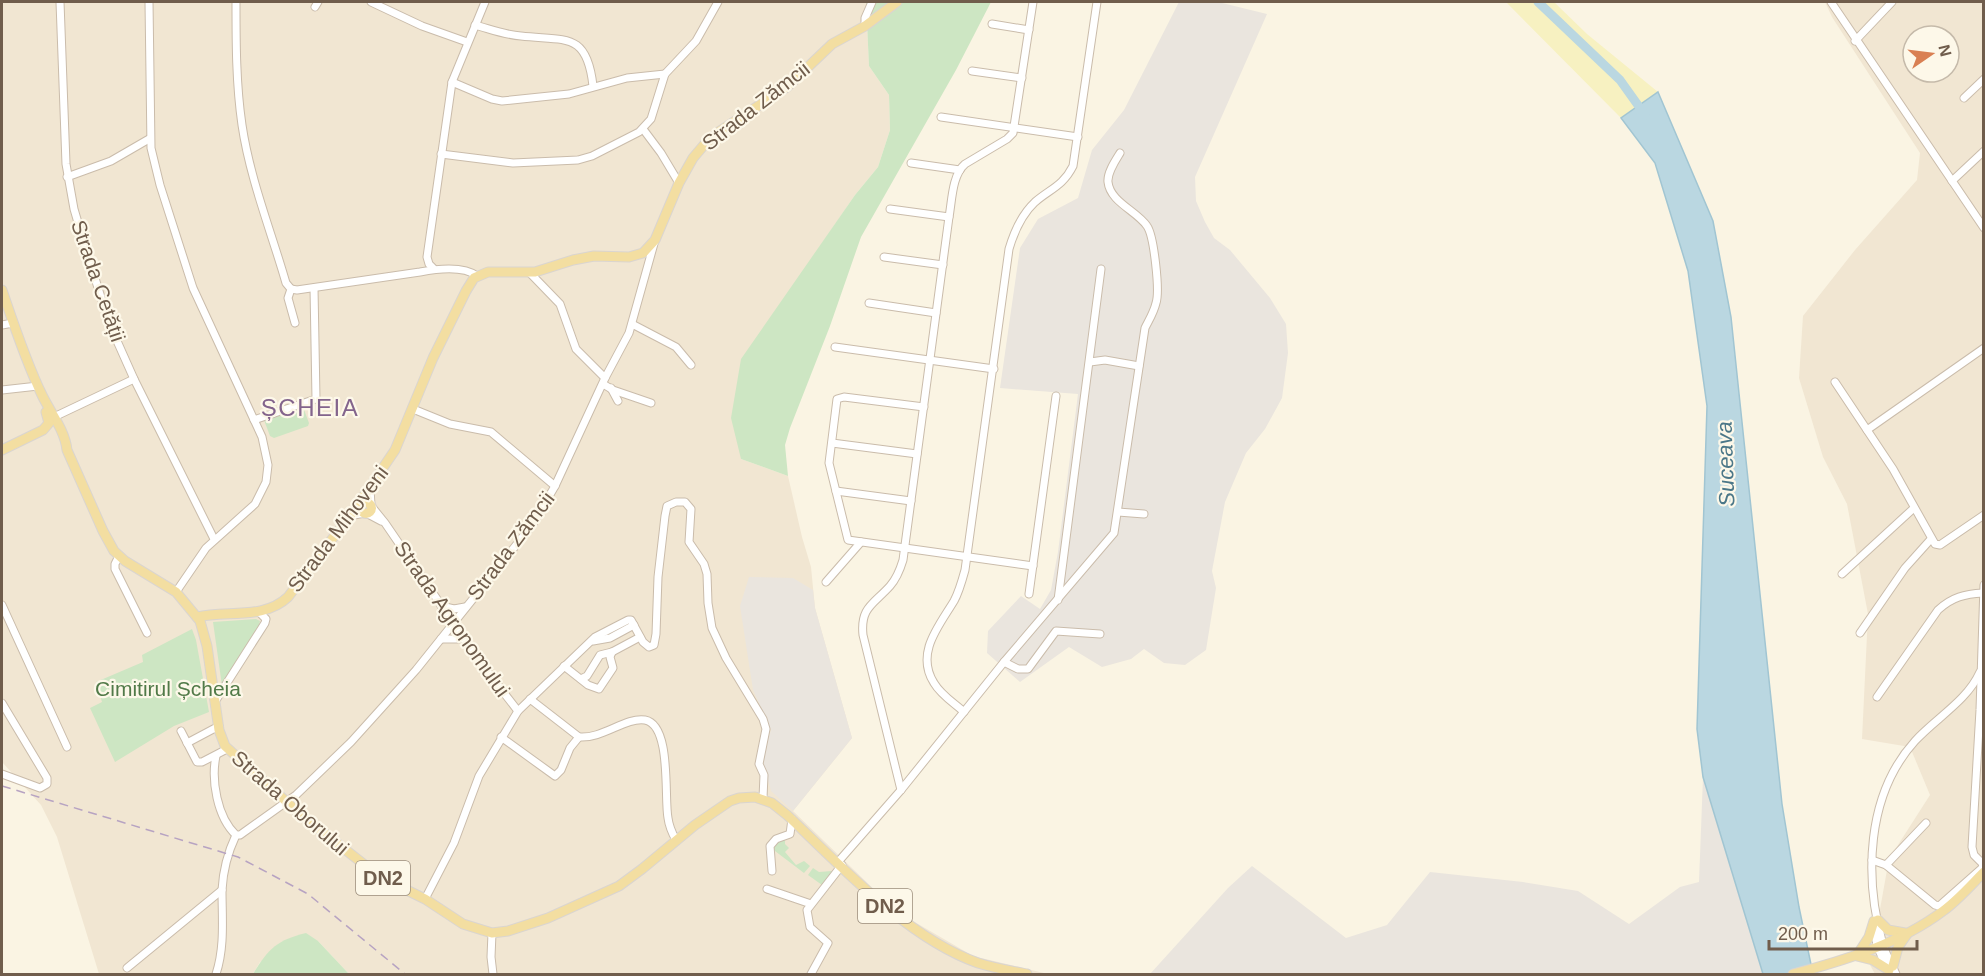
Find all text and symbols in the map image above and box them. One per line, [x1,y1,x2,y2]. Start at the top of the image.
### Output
north arrow [1901,24,1961,84]
text: N [1935,43,1955,58]
street label: Strada Zămcii [698,57,814,155]
street label: Strada Cetății [67,217,130,345]
district label: ȘCHEIA [261,394,359,421]
water label: Suceava [1712,421,1739,507]
street label: Strada Mihoveni [283,461,392,596]
street label: Strada Zămcii [462,487,559,604]
street label: Strada Agronomului [390,537,515,701]
park label: Cimitirul Șcheia [95,677,241,700]
street label: Strada Oborului [227,746,353,860]
road number: DN2 [356,861,410,895]
road number: DN2 [858,889,912,923]
scale bar [1769,913,1918,951]
text: 200 m [1778,924,1828,944]

